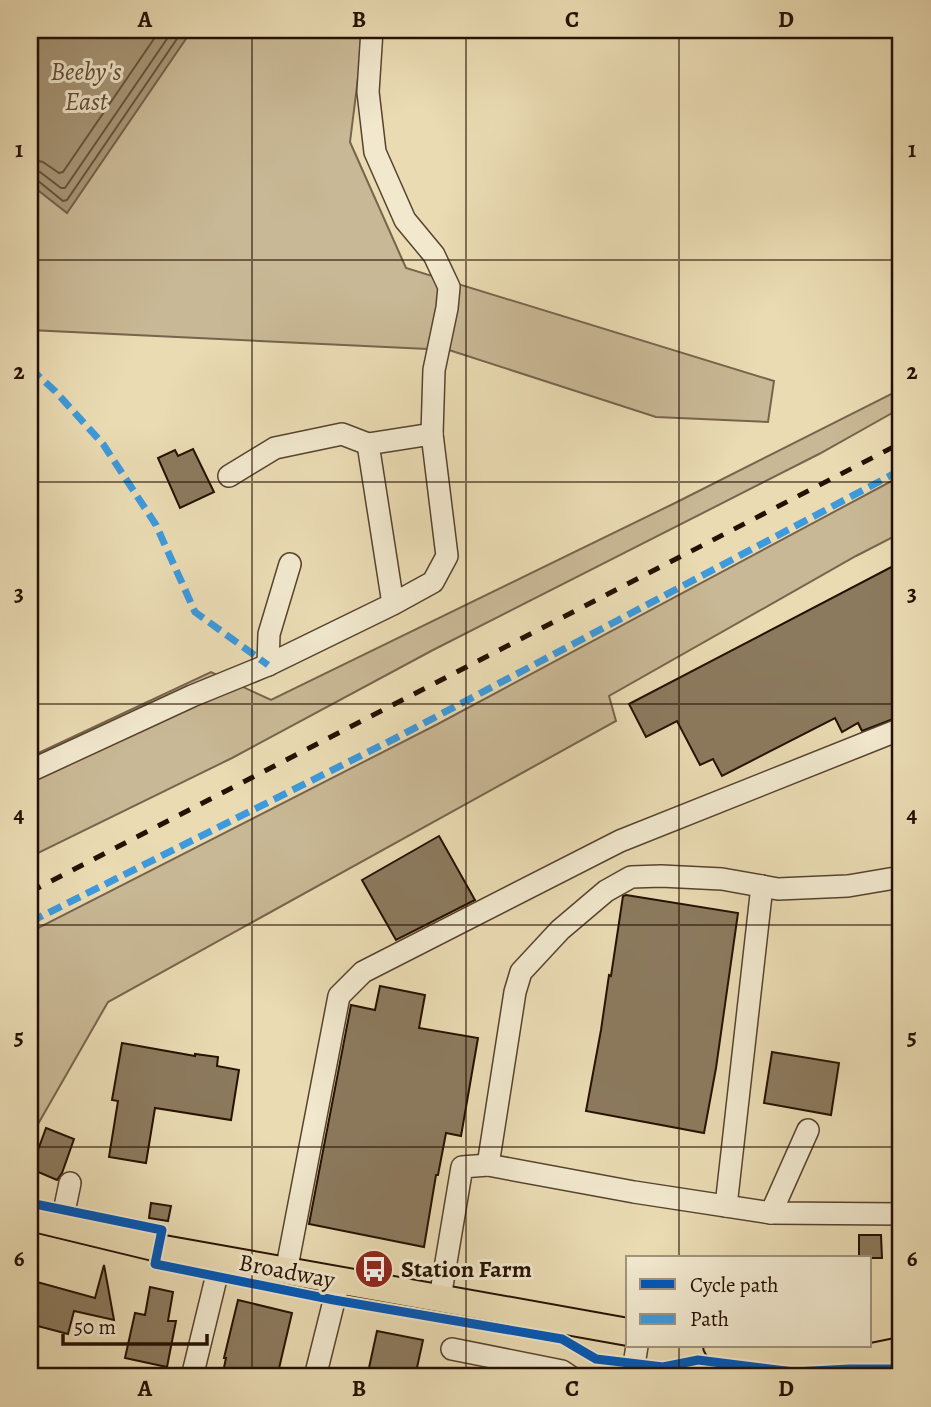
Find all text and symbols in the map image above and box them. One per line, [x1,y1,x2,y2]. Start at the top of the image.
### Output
text: A [137,4,153,35]
text: B [352,4,366,35]
text: C [565,4,579,35]
text: D [778,4,794,35]
water label: Beeby's East [51,54,122,119]
text: 1 [15,134,23,165]
text: 1 [908,134,916,165]
text: 2 [13,356,25,387]
text: 2 [906,356,918,387]
text: 3 [14,578,24,609]
text: 3 [907,578,917,609]
text: 4 [14,799,25,830]
text: 4 [907,799,918,830]
text: 5 [14,1021,24,1052]
text: 5 [907,1021,917,1052]
text: 6 [14,1243,25,1274]
text: 6 [907,1243,918,1274]
street label: Broadway [236,1246,338,1296]
bus stop icon: Station Farm [353,1248,395,1290]
place label: Station Farm [401,1253,532,1285]
legend [626,1256,872,1348]
text: Cycle path [690,1271,779,1299]
scale bar [63,1302,206,1346]
text: Path [690,1305,729,1333]
text: 50 m [74,1313,116,1341]
text: A [137,1373,153,1404]
text: B [352,1373,366,1404]
text: C [565,1373,579,1404]
text: D [778,1373,794,1404]

